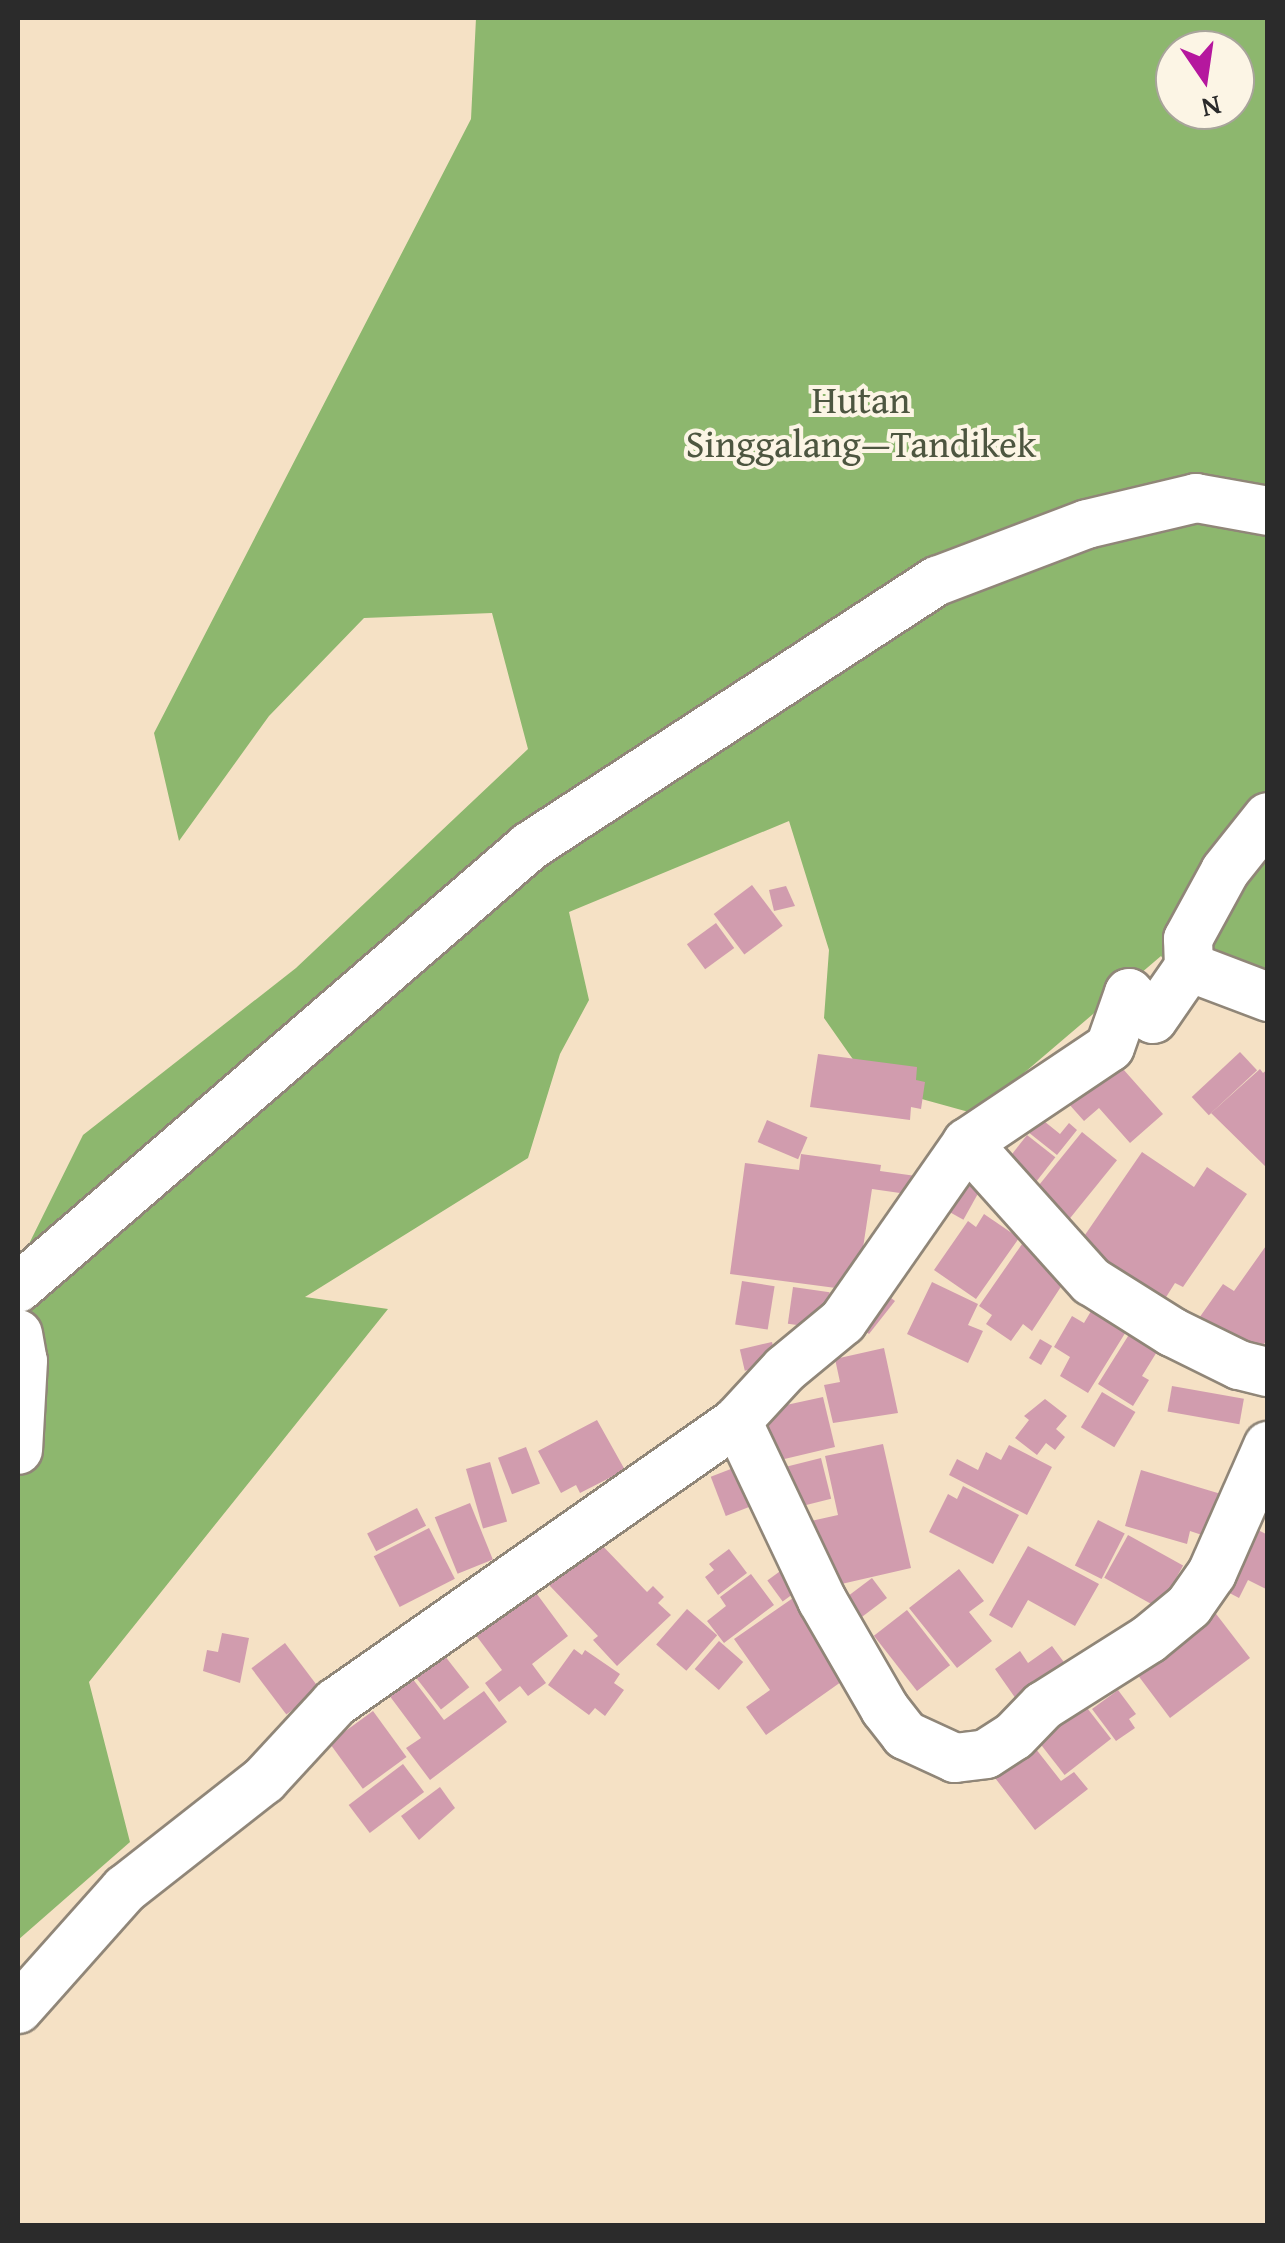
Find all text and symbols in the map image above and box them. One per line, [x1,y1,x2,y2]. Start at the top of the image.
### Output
north arrow [1155,30,1255,130]
text: N [1198,86,1225,130]
park label: Hutan Singgalang—Tandikek [686,377,1036,466]

